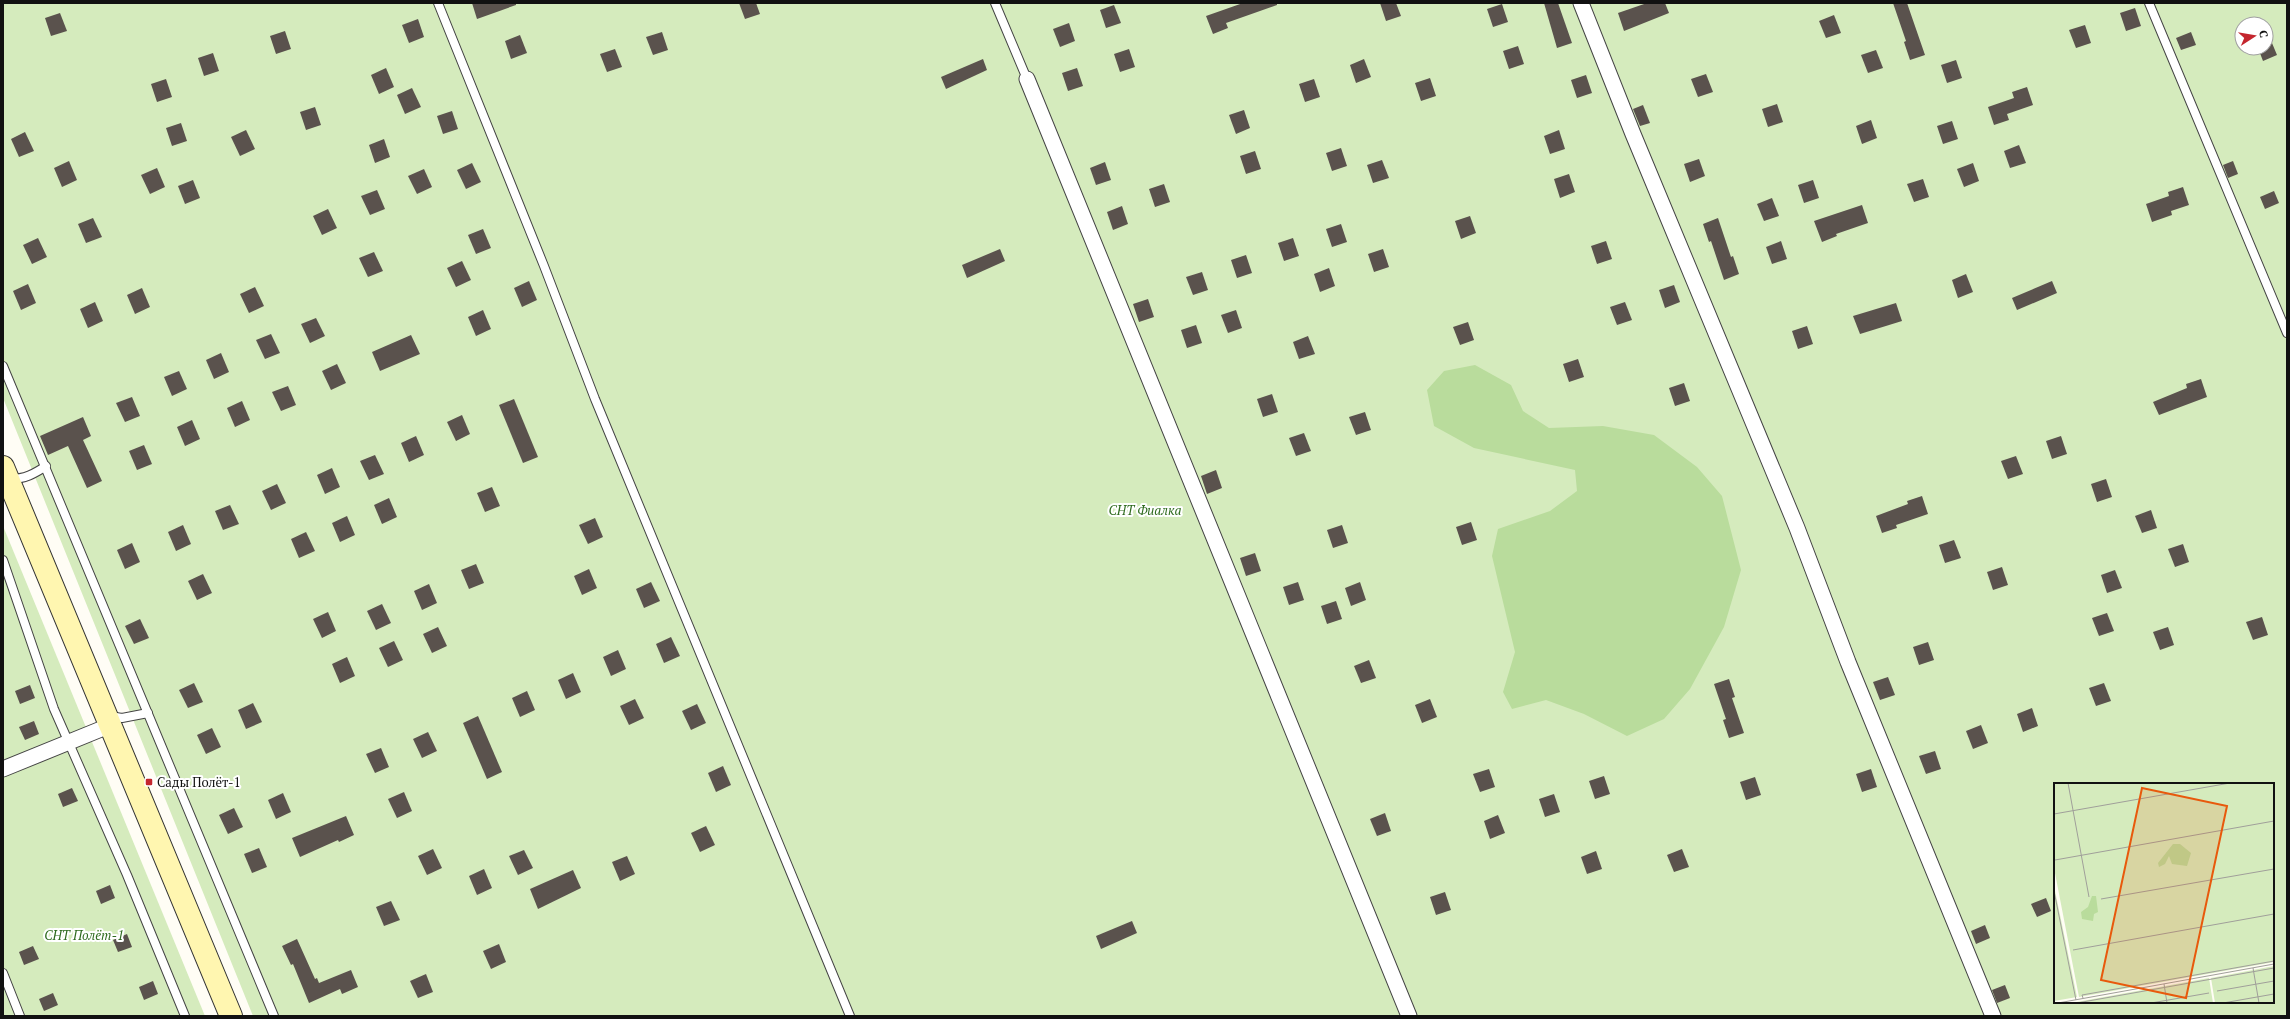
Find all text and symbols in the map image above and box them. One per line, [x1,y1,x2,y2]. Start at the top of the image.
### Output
north arrow [2234,16,2274,56]
text: С [2256,29,2271,39]
park label: СНТ Фиалка [1109,501,1181,519]
place label: Сады Полёт-1 [157,773,241,791]
marker: Сады Полёт-1 [144,777,154,787]
inset map [2054,783,2274,1003]
park label: СНТ Полёт-1 [44,926,124,944]

